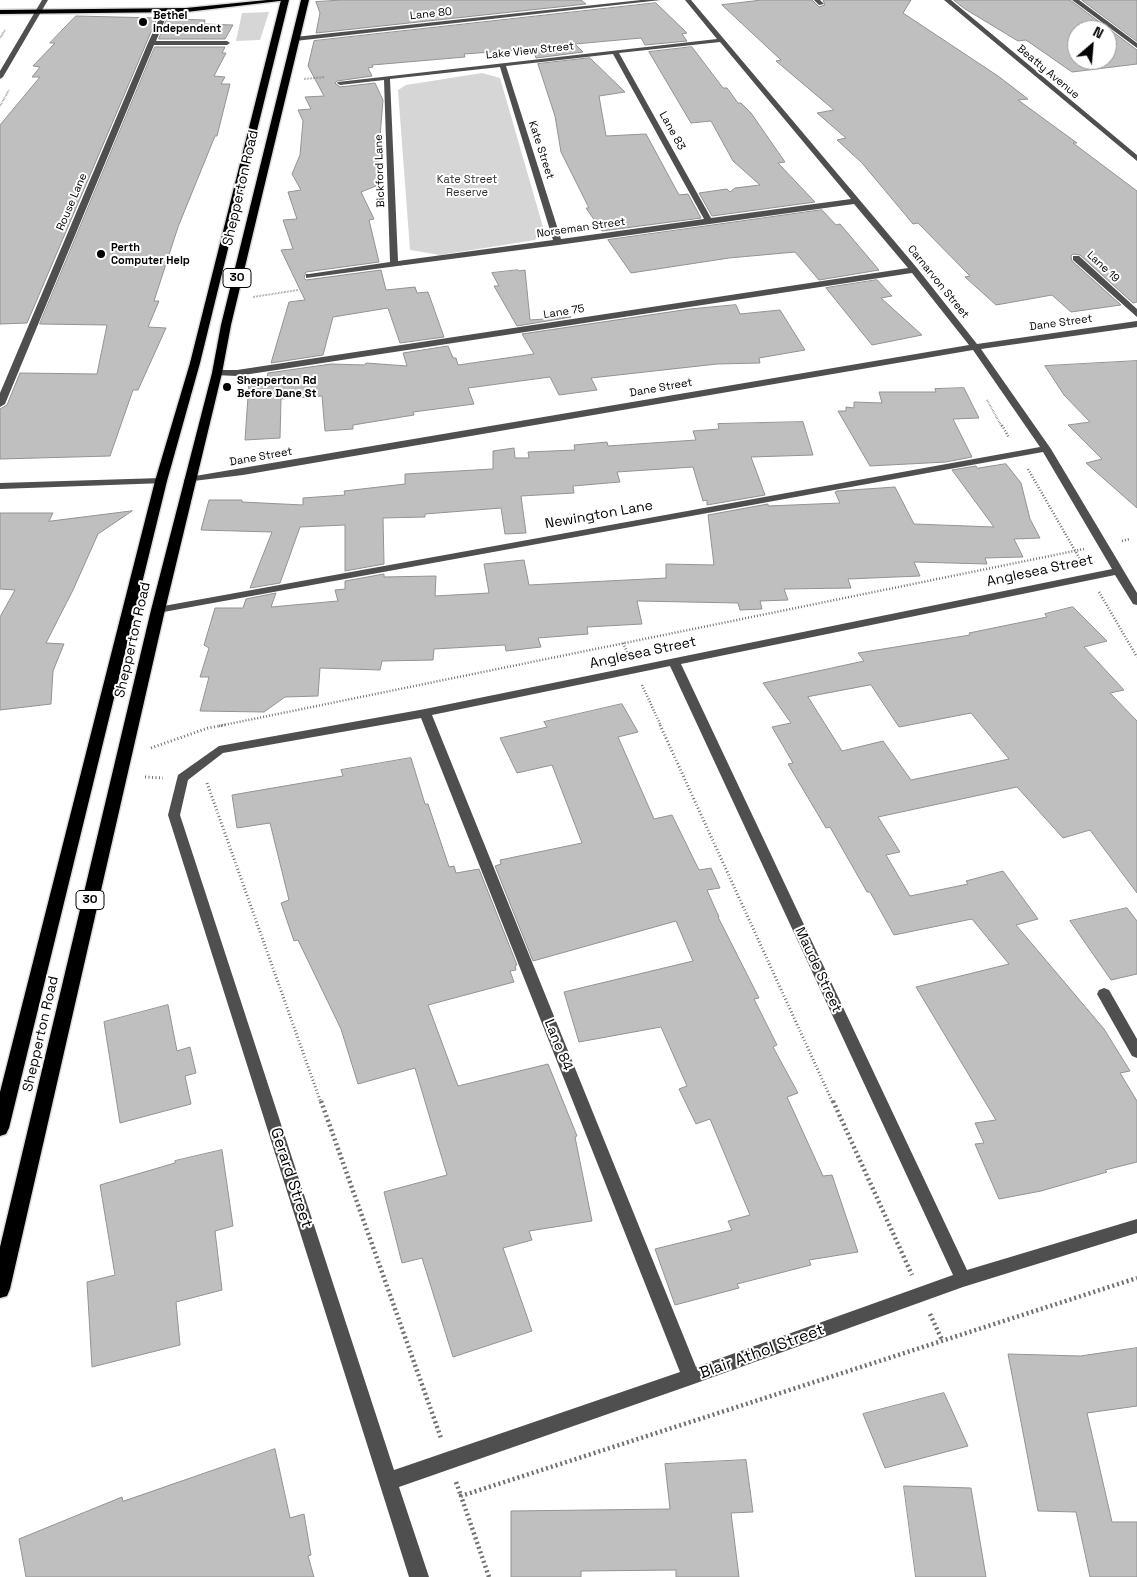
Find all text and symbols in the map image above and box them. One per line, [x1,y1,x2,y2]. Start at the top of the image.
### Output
street label: Lane 80 [409,5,453,23]
place label: Bethel Independent [153,9,221,35]
marker: Bethel Independent [137,16,149,28]
north arrow [1067,20,1117,70]
text: N [1090,22,1107,43]
street label: Lake View Street [485,40,575,62]
street label: Beatty Avenue [1014,42,1082,102]
street label: Lane 83 [656,109,688,153]
street label: Kate Street [525,119,557,181]
street label: Shepperton Road [219,128,263,248]
street label: Bickford Lane [372,134,388,208]
street label: Rouse Lane [54,171,90,233]
park label: Kate Street Reserve [437,173,497,199]
street label: Norseman Street [536,215,626,241]
place label: Perth Computer Help [111,241,190,267]
street label: Carnarvon Street [904,243,972,321]
marker: Perth Computer Help [95,248,107,260]
street label: Lane 19 [1084,249,1122,285]
road number: 30 [223,268,251,288]
street label: Lane 75 [543,302,585,322]
street label: Dane Street [1029,312,1093,334]
place label: Shepperton Rd Before Dane St [237,374,317,400]
street label: Dane Street [629,376,693,400]
marker: Shepperton Rd Before Dane St [221,381,233,393]
street label: Dane Street [229,445,293,469]
street label: Newington Lane [544,497,654,533]
street label: Anglesea Street [985,552,1095,590]
street label: Shepperton Road [111,580,155,700]
street label: Anglesea Street [588,634,698,672]
road number: 30 [76,890,104,910]
street label: Maude Street [791,925,845,1015]
street label: Shepperton Road [19,974,63,1094]
street label: Lane 84 [540,1017,576,1073]
street label: Gerard Street [266,1126,316,1230]
street label: Blair Athol Street [697,1320,827,1384]

